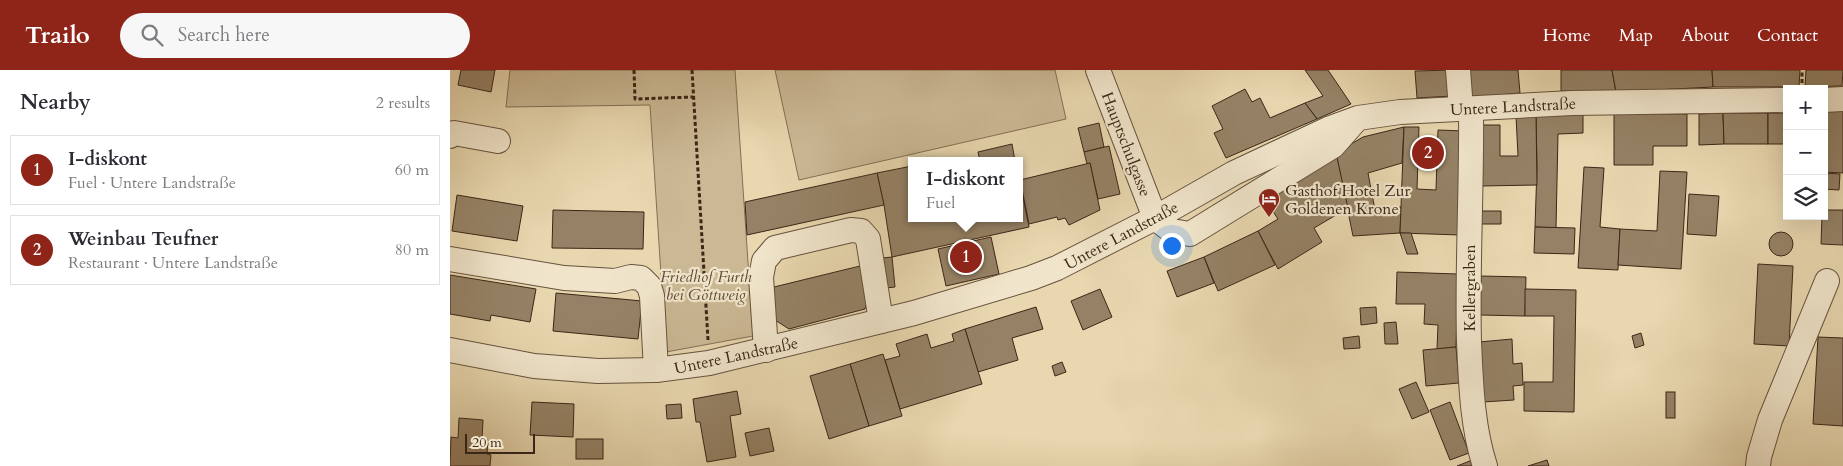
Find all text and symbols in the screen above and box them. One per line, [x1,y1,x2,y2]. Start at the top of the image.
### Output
search box [120,13,470,58]
text: Trailo [25,19,90,52]
icon: search [138,21,166,49]
text: Search here [178,22,270,48]
text: Home [1543,23,1591,48]
text: Map [1619,23,1653,48]
text: About [1681,23,1729,48]
text: Contact [1757,23,1818,48]
map controls [1783,85,1828,220]
button: + [1783,85,1828,130]
text: Nearby [20,88,91,117]
street label: Hauptschulgasse [1096,89,1156,200]
text: 2 results [376,92,430,114]
street label: Untere Landstraße [1450,93,1577,121]
button: − [1783,130,1828,175]
pin: 2 [1412,134,1444,172]
text: I-diskont [68,146,147,172]
popup [908,157,1023,222]
text: 1 [33,159,41,181]
text: 60 m [395,159,429,181]
text: I-diskont [926,166,1005,192]
text: Fuel · Untere Landstraße [68,172,236,194]
button: layers [1783,175,1828,220]
place label: Gasthof Hotel Zur Goldenen Krone [1285,180,1410,220]
hotel icon: Gasthof Hotel Zur Goldenen Krone [1257,187,1281,218]
text: Fuel [926,192,955,214]
street label: Untere Landstraße [1061,197,1182,275]
text: Weinbau Teufner [68,226,218,252]
your location [1159,233,1185,259]
pin: 1 [950,238,982,276]
text: 2 [33,239,41,261]
text: 80 m [395,239,429,261]
street label: Kellergraben [1459,244,1481,332]
text: Restaurant · Untere Landstraße [68,252,278,274]
park label: Friedhof Furth bei Göttweig [660,266,752,306]
street label: Untere Landstraße [672,332,800,380]
scale bar [465,431,535,454]
text: 20 m [472,433,502,452]

